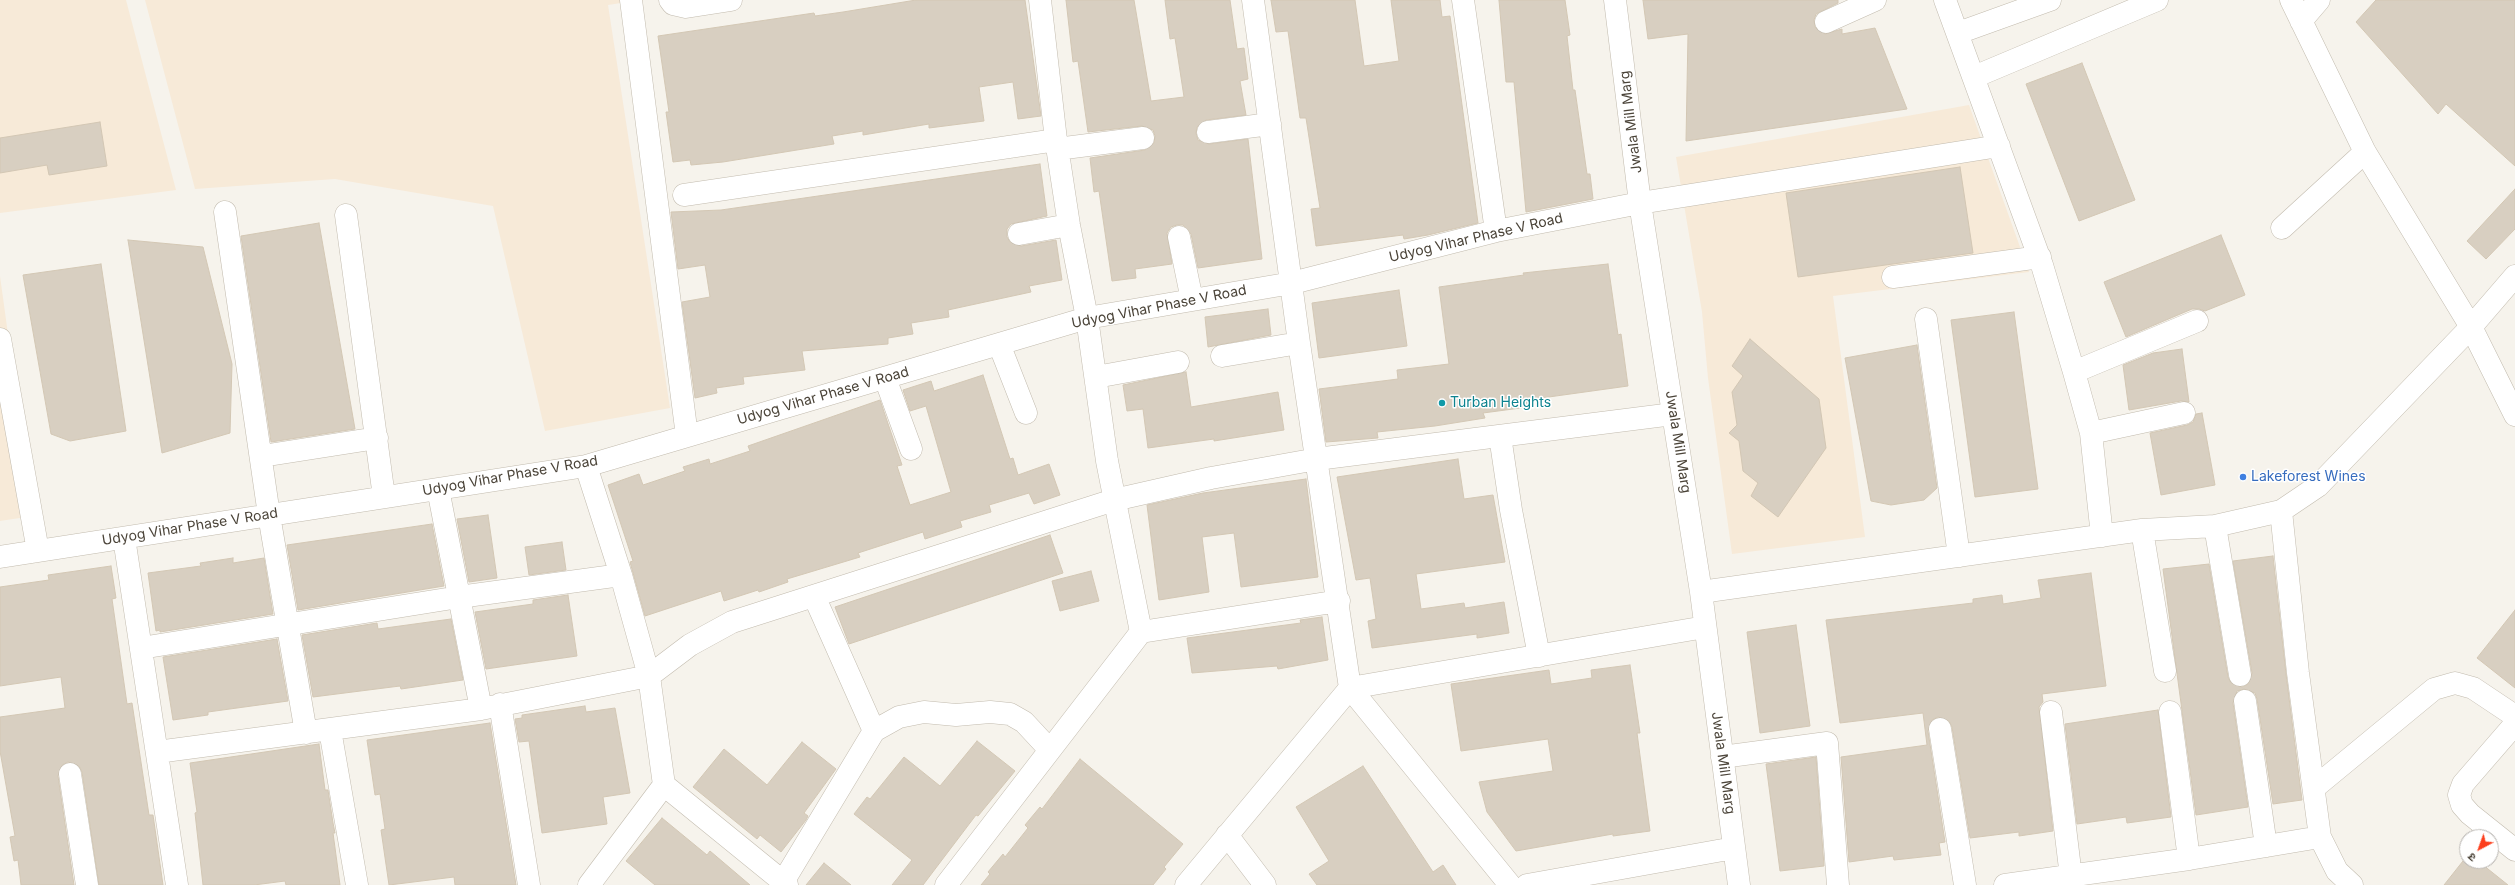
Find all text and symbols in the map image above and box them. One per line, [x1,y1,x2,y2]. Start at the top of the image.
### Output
street label: Jwala Mill Marg [1616,70,1646,174]
street label: Udyog Vihar Phase V Road [1387,210,1565,266]
street label: Udyog Vihar Phase V Road [1070,282,1248,332]
street label: Udyog Vihar Phase V Road [735,363,911,429]
street label: Jwala Mill Marg [1662,390,1694,494]
place label: Turban Heights [1450,395,1551,411]
marker: Turban Heights [1437,398,1447,408]
street label: Udyog Vihar Phase V Road [421,452,599,500]
place label: Lakeforest Wines [2251,469,2366,485]
marker: Lakeforest Wines [2238,472,2248,482]
street label: Udyog Vihar Phase V Road [101,505,279,549]
street label: Jwala Mill Marg [1707,711,1739,815]
north arrow [2459,829,2499,869]
text: उ [2465,850,2479,865]

